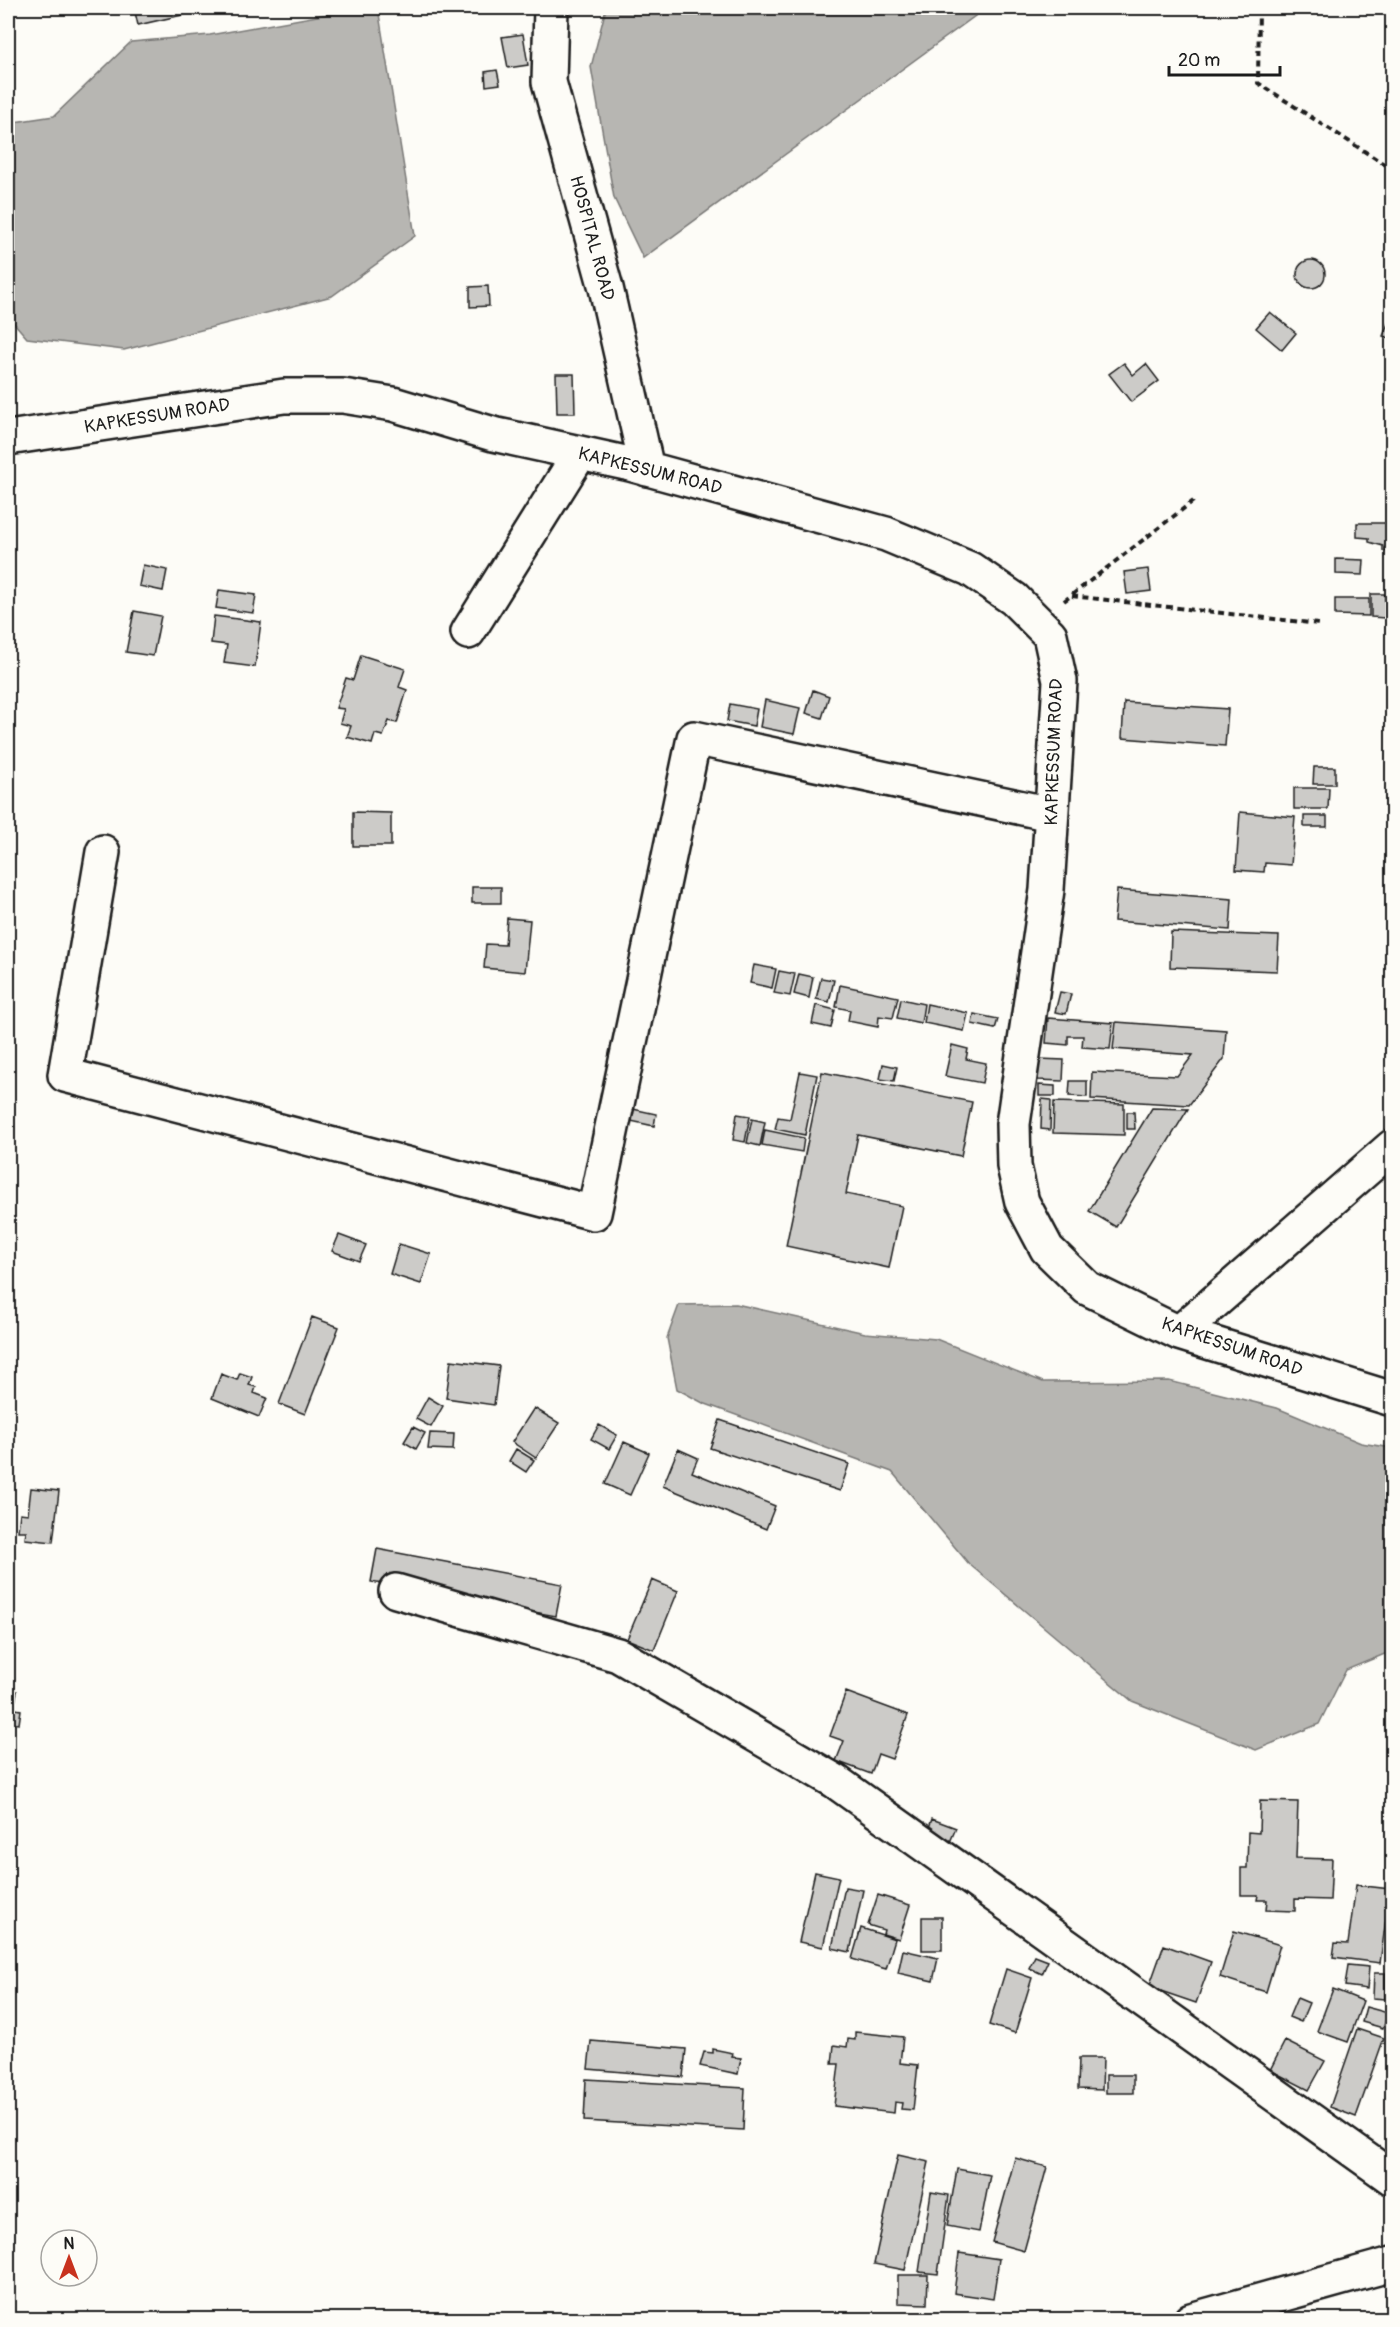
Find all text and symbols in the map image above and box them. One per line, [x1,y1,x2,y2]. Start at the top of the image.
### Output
scale bar [1169,39,1280,77]
text: 20 m [1178,49,1220,72]
street label: HOSPITAL ROAD [564,173,620,303]
street label: KAPKESSUM ROAD [82,393,232,439]
street label: KAPKESSUM ROAD [576,442,724,500]
street label: KAPKESSUM ROAD [1040,678,1068,826]
street label: KAPKESSUM ROAD [1159,1312,1305,1382]
north arrow [39,2228,99,2288]
text: N [64,2234,75,2254]

